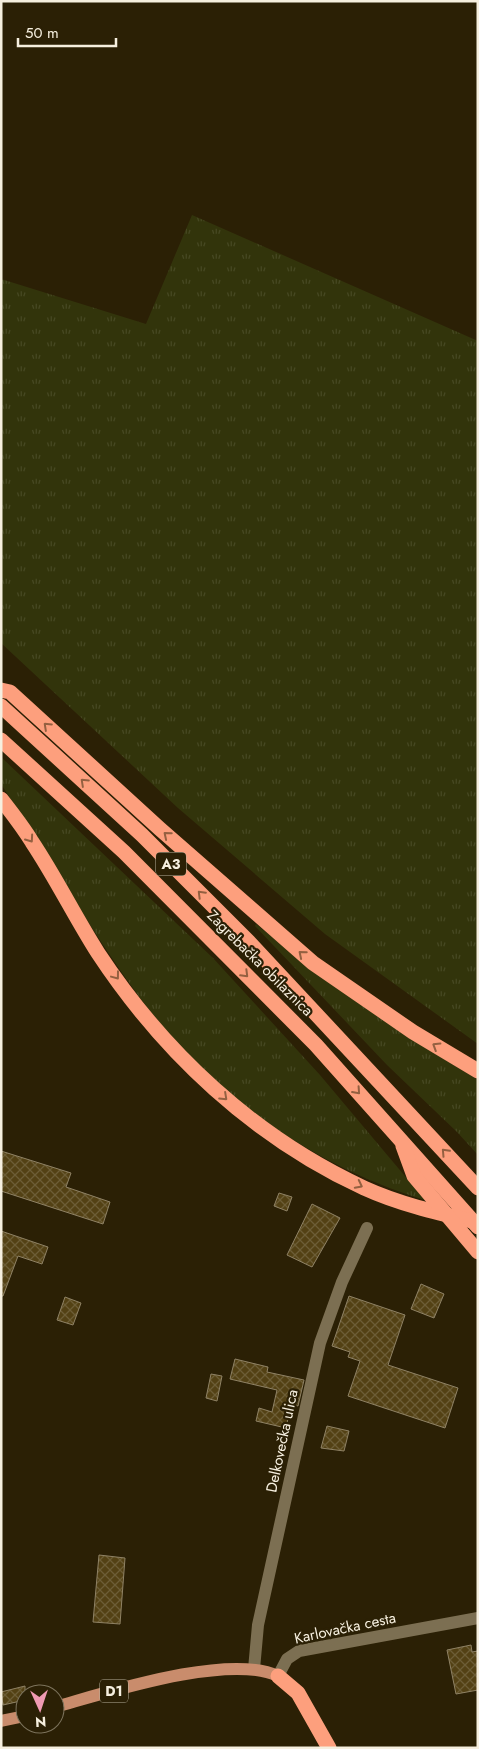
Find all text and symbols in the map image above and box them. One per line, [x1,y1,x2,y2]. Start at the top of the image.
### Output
scale bar [18,15,115,47]
text: 50 m [25,22,59,44]
one-way arrow [43,723,52,732]
one-way arrow [81,779,90,788]
one-way arrow [24,833,33,843]
one-way arrow [164,833,173,841]
road number: A3 [156,852,186,876]
one-way arrow [198,891,207,900]
street label: Zagrebačka obilaznica [202,905,318,1021]
one-way arrow [299,950,308,959]
one-way arrow [239,968,248,977]
one-way arrow [110,970,119,980]
one-way arrow [432,1043,441,1053]
one-way arrow [352,1086,361,1095]
one-way arrow [218,1091,227,1100]
one-way arrow [442,1149,451,1158]
one-way arrow [354,1179,363,1189]
street label: Delkovečka ulica [260,1387,304,1495]
street label: Karlovačka cesta [292,1607,398,1649]
road number: D1 [100,1680,128,1702]
north arrow [15,1684,65,1734]
text: N [35,1712,47,1732]

